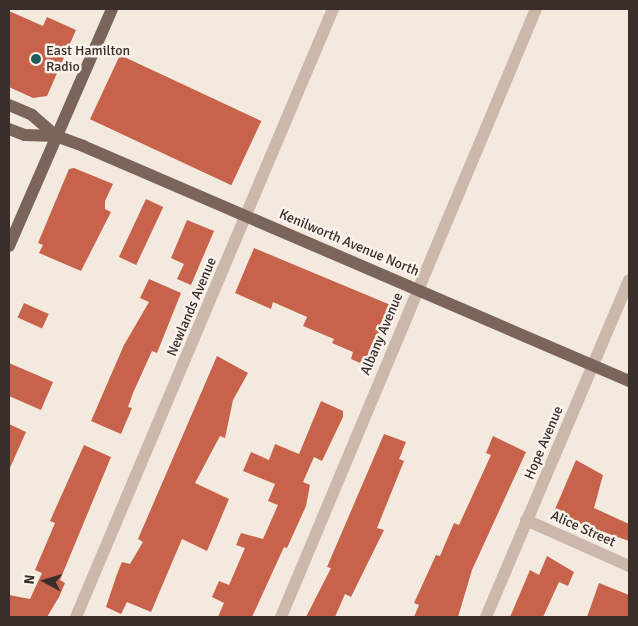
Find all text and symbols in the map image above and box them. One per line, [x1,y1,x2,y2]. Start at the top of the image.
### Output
place label: East Hamilton Radio [46,43,130,75]
marker: East Hamilton Radio [30,53,42,65]
street label: Kenilworth Avenue North [276,206,422,280]
street label: Newlands Avenue [164,255,220,359]
street label: Albany Avenue [357,290,407,378]
street label: Hope Avenue [521,404,567,482]
street label: Alice Street [548,507,618,551]
north arrow [20,556,70,606]
text: N [21,574,39,585]

